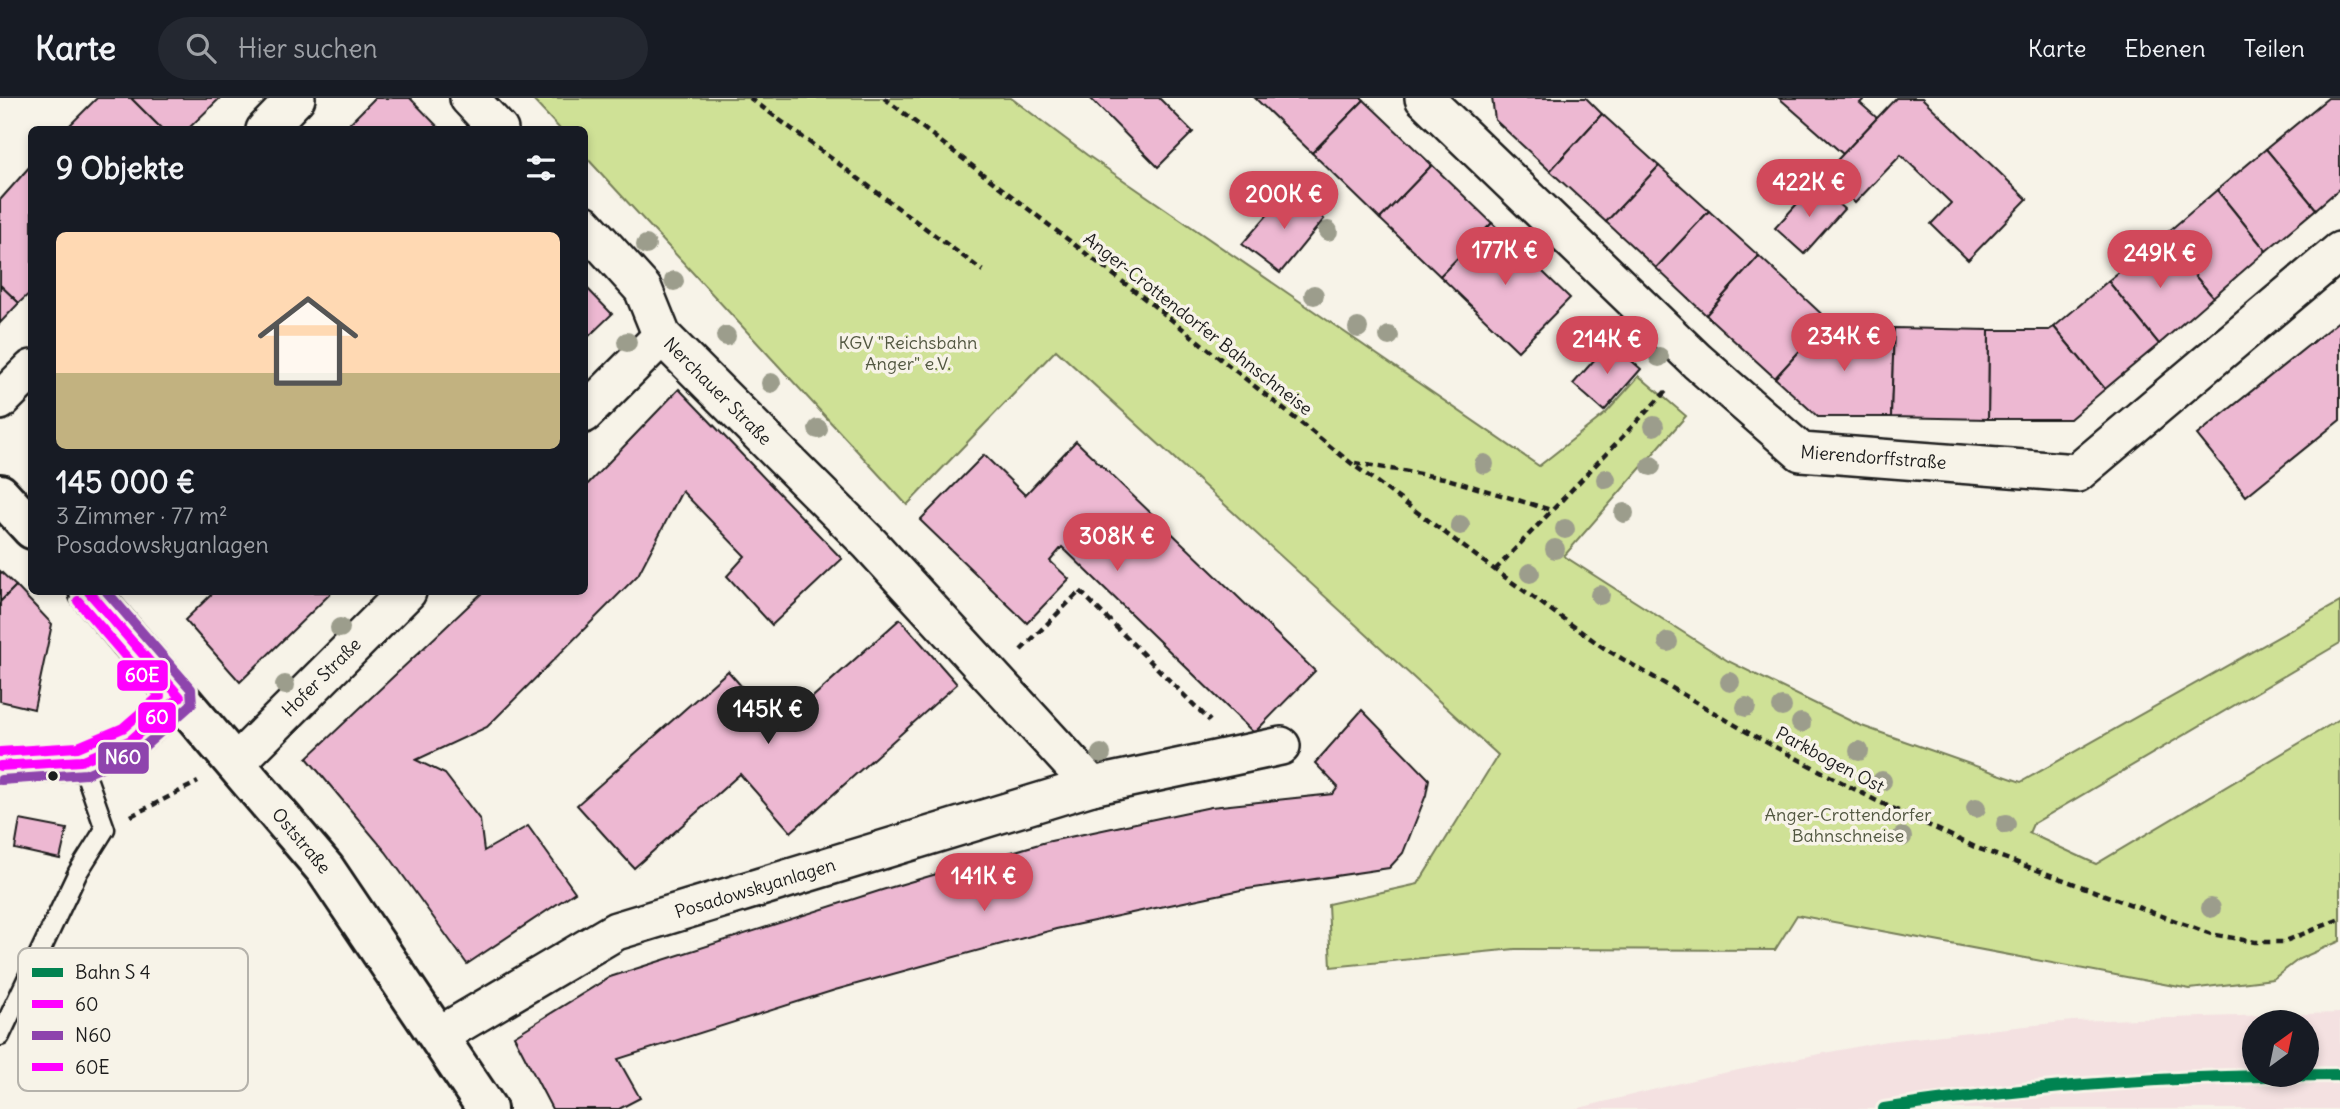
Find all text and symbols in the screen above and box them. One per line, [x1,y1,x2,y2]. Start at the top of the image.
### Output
search box [158,17,648,80]
text: Karte [35,27,116,69]
icon: search [182,29,220,67]
text: Hier suchen [238,32,378,65]
text: Karte [2028,33,2087,63]
text: Ebenen [2125,33,2206,63]
text: Teilen [2244,33,2305,63]
text: 9 Objekte [56,149,184,187]
icon: filters [522,149,560,187]
pin: 422K € [1752,159,1866,219]
text: 422K € [1773,167,1845,196]
pin: 200K € [1227,172,1341,231]
text: 200K € [1245,179,1323,208]
street label: Anger-Crottendorfer Bahnschneise [1079,227,1317,420]
pin: 177K € [1448,228,1562,287]
pin: 249K € [2103,230,2217,290]
text: 177K € [1472,235,1538,264]
text: 249K € [2123,238,2197,267]
icon: home [245,278,371,404]
pin: 234K € [1787,314,1901,373]
pin: 214K € [1550,316,1664,376]
text: 234K € [1807,321,1881,350]
text: 214K € [1572,324,1642,353]
park label: KGV "Reichsbahn Anger" e.V. [839,331,977,375]
street label: Nerchauer Straße [659,332,777,450]
street label: Mierendorffstraße [1800,440,1947,474]
text: 145 000 € [56,463,195,501]
text: 3 Zimmer · 77 m² [56,501,228,530]
pin: 308K € [1060,514,1174,573]
text: 308K € [1079,521,1155,550]
text: Posadowskyanlagen [56,530,269,559]
street label: Hofer Straße [277,633,366,721]
line badge: 60E [116,659,169,692]
text: 60E [125,663,159,687]
pin: 145K € [711,686,825,746]
text: 145K € [733,694,803,723]
line badge: 60 [137,701,177,734]
text: 60 [145,705,169,729]
street label: Parkbogen Ost [1772,721,1889,798]
line badge: N60 [97,741,150,775]
text: N60 [105,745,141,769]
unlabelled marker [46,769,60,783]
street label: Oststraße [267,803,336,878]
park label: Anger-Crottendorfer Bahnschneise [1764,803,1932,847]
street label: Posadowskyanlagen [672,853,838,923]
pin: 141K € [927,854,1041,913]
text: 141K € [951,861,1017,890]
legend [18,948,248,1091]
text: Bahn S 4 [75,960,151,984]
text: 60 [75,992,98,1016]
north arrow [2242,1010,2319,1087]
map controls [2242,1010,2319,1087]
text: N60 [75,1023,112,1047]
text: 60E [75,1055,110,1079]

